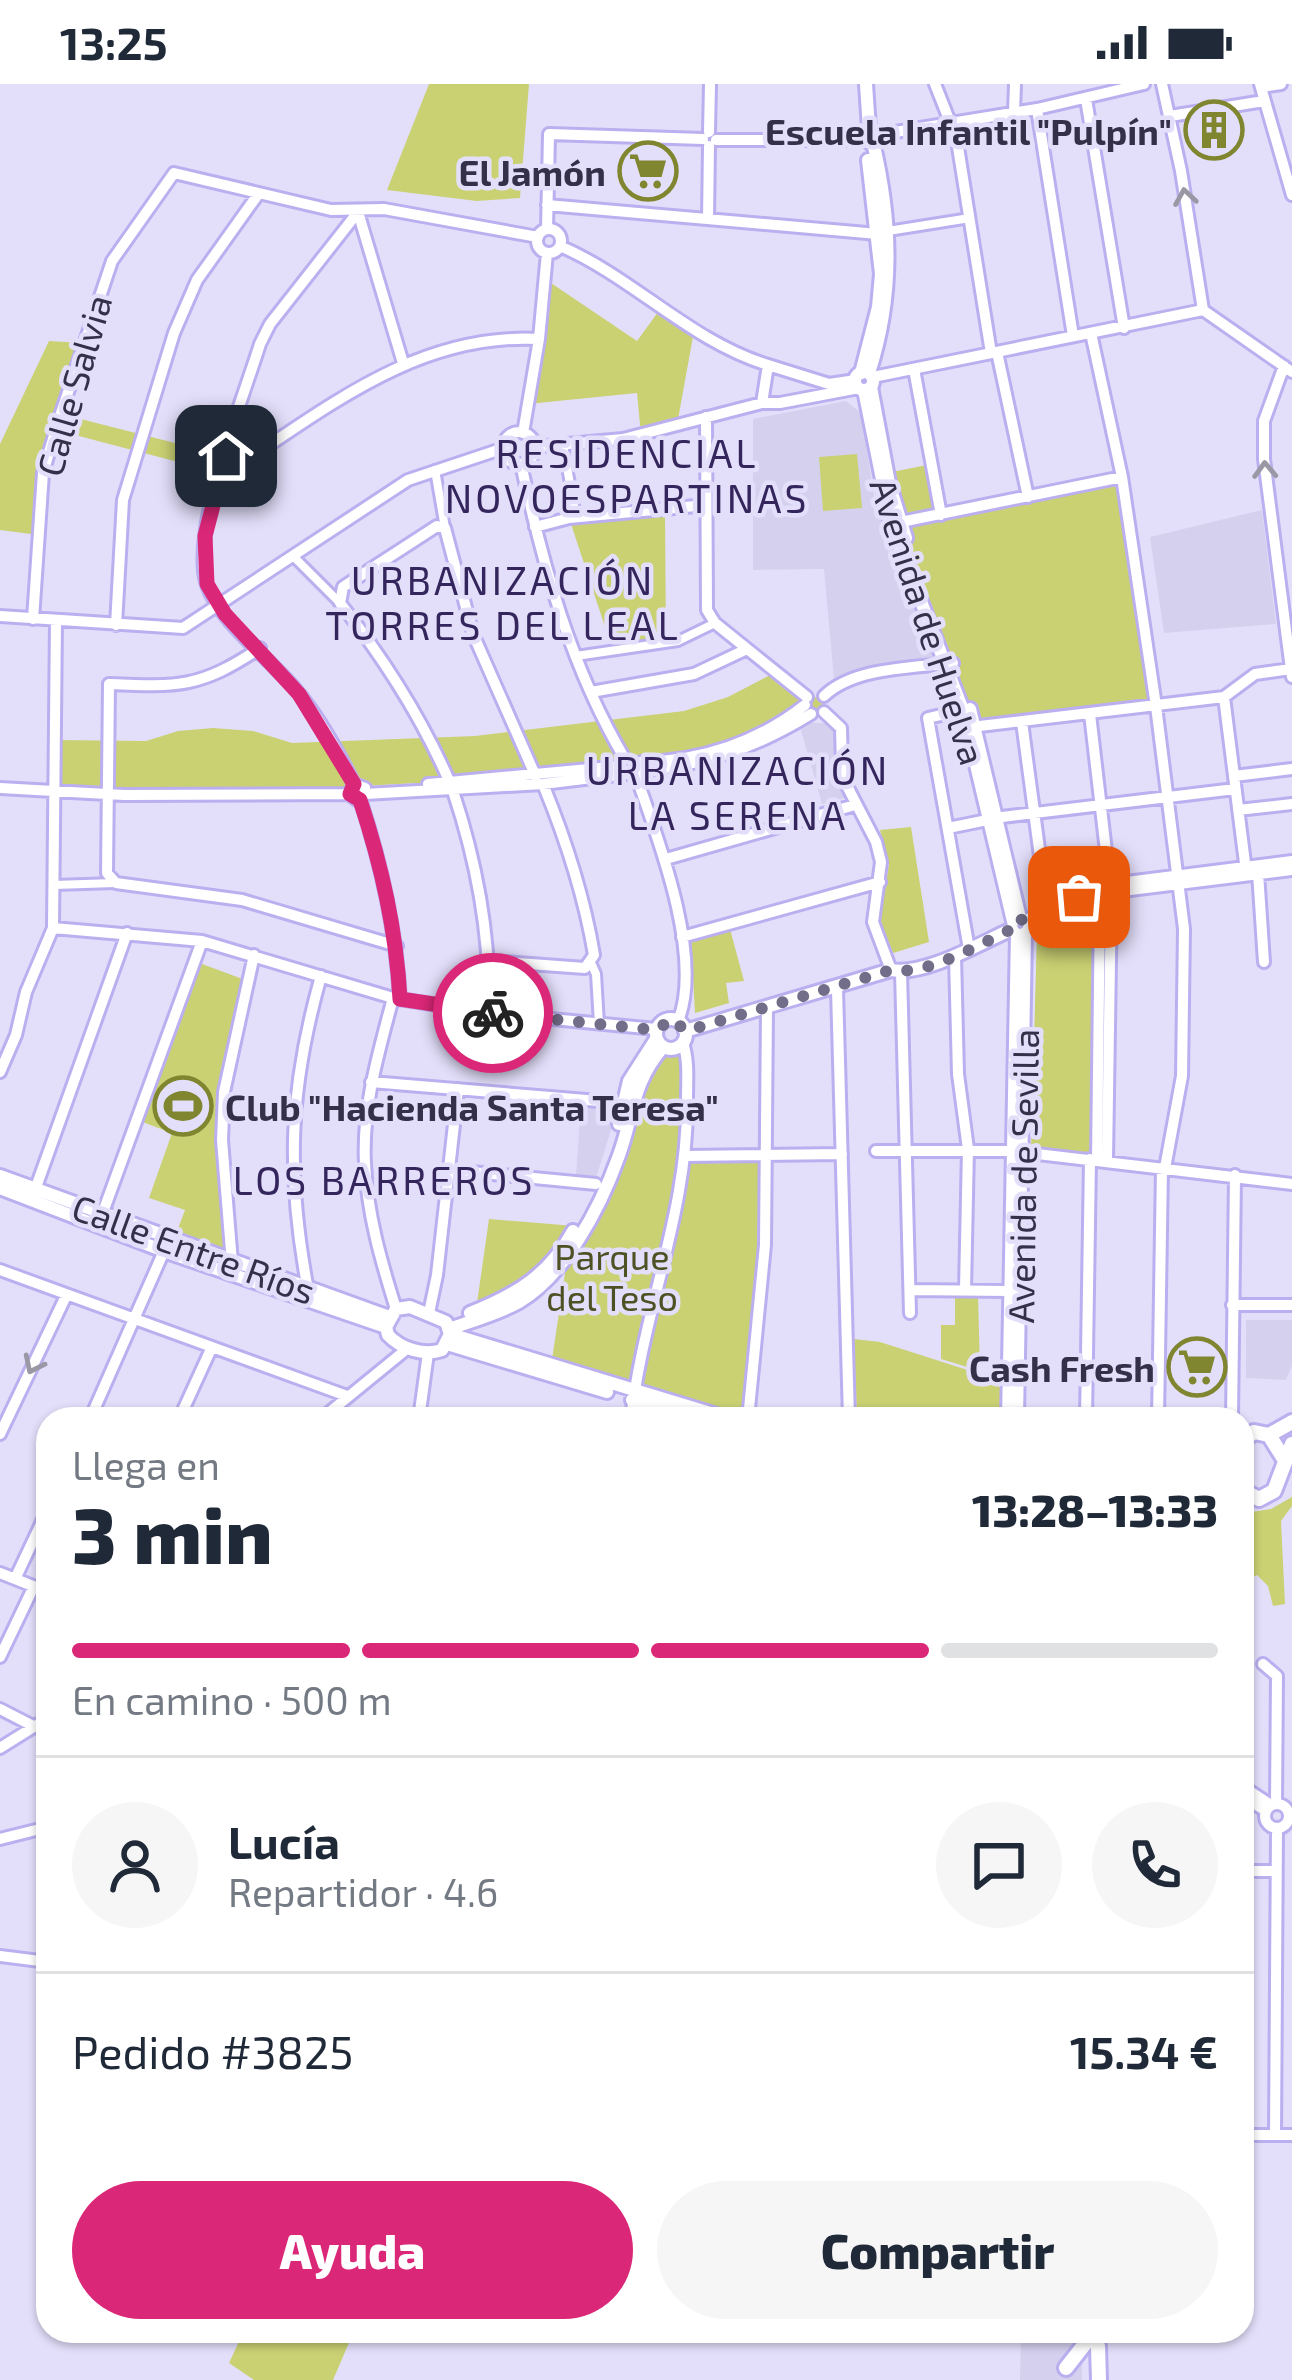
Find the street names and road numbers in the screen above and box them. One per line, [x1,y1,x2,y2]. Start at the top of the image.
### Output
street label: Calle Salvia [27,289,119,481]
street label: Avenida de Huelva [862,472,996,770]
street label: Avenida de Sevilla [998,1028,1046,1324]
street label: Calle Entre Ríos [67,1184,321,1312]

